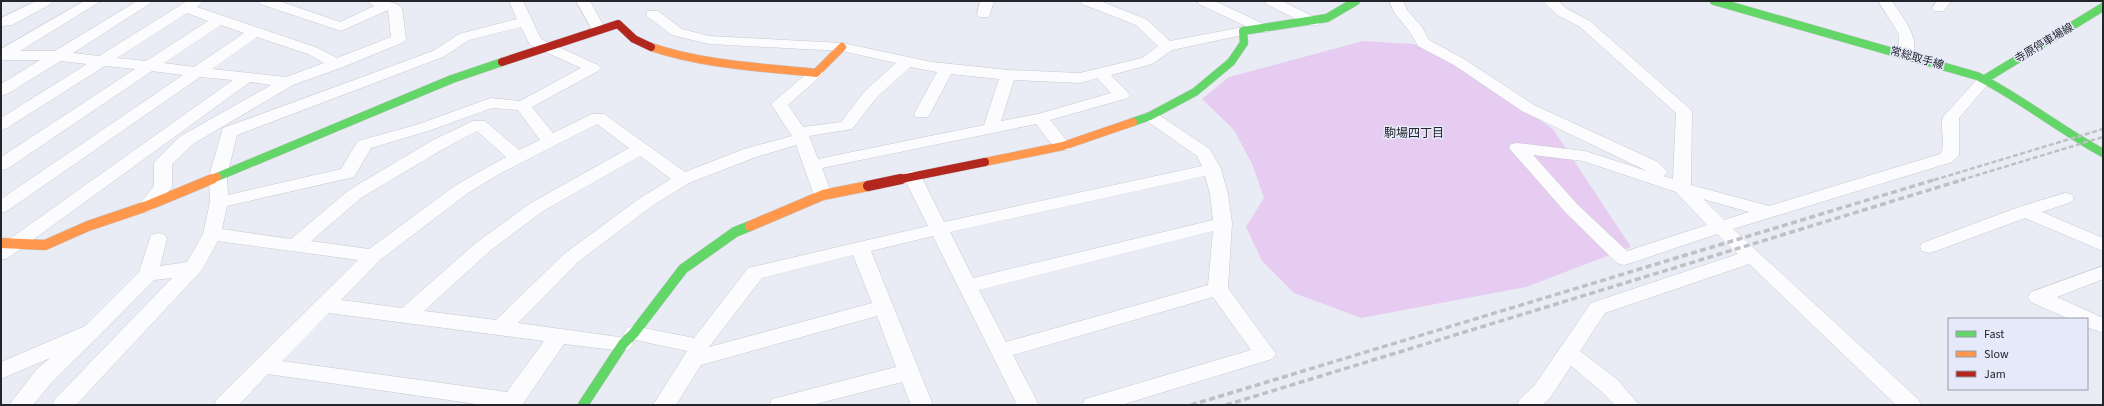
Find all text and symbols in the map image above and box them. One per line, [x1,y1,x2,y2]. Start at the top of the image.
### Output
street label: 寺原停車場線 [2012,20,2076,66]
street label: 常総取手線 [1888,43,1946,73]
district label: 駒場四丁目 [1384,125,1444,142]
legend [1948,318,2088,390]
text: Fast [1984,326,2004,343]
text: Slow [1984,346,2009,363]
text: Jam [1984,366,2006,383]

